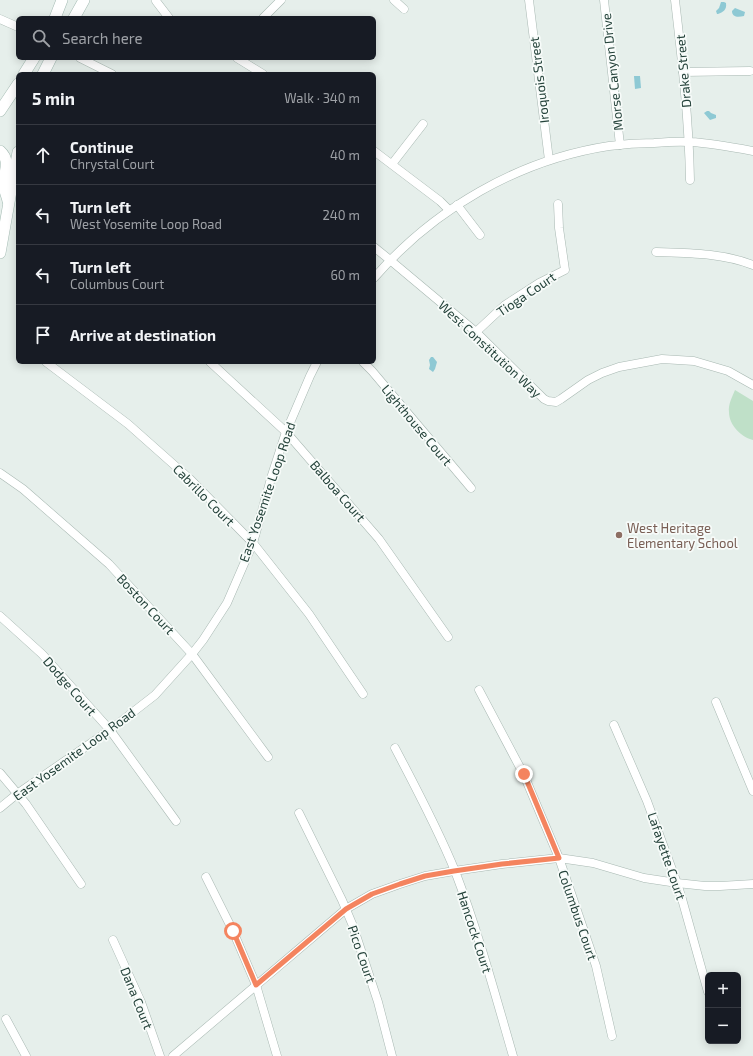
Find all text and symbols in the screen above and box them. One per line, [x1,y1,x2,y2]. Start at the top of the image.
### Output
street label: Morse Canyon Drive [598,12,626,132]
search box [16,16,376,60]
icon: search [30,27,52,49]
text: Search here [62,29,143,47]
street label: Drake Street [672,34,694,108]
street label: Iroquois Street [526,36,552,124]
text: 5 min [32,88,75,108]
text: Walk · 340 m [284,90,360,106]
text: Continue [70,138,133,156]
icon: ahead [32,144,54,166]
text: 40 m [330,147,360,163]
text: Chrystal Court [70,156,155,172]
text: Turn left [70,198,131,216]
icon: left [32,204,54,226]
text: 240 m [323,207,360,223]
text: West Yosemite Loop Road [70,216,222,232]
text: Turn left [70,258,131,276]
icon: left [32,264,54,286]
text: 60 m [330,267,360,283]
street label: Tioga Court [493,268,559,320]
text: Columbus Court [70,276,164,292]
street label: West Constitution Way [435,297,545,401]
icon: arrive [32,324,54,346]
text: Arrive at destination [70,326,216,344]
street label: Lighthouse Court [378,381,456,469]
street label: East Yosemite Loop Road [235,420,299,564]
street label: Balboa Court [307,457,369,525]
street label: Cabrillo Court [170,461,238,529]
place label: West Heritage Elementary School [627,520,738,551]
marker: West Heritage Elementary School [614,530,624,540]
street label: Boston Court [114,570,178,638]
street label: Dodge Court [40,653,100,719]
street label: East Yosemite Loop Road [10,704,138,804]
route end [515,765,533,783]
street label: Lafayette Court [644,810,690,902]
street label: Columbus Court [555,868,601,962]
street label: Hancock Court [454,889,496,975]
route start [224,922,242,940]
street label: Pico Court [345,923,379,985]
street label: Dana Court [117,965,157,1032]
map controls [705,972,741,1044]
button: + [705,972,741,1008]
button: − [705,1008,741,1044]

